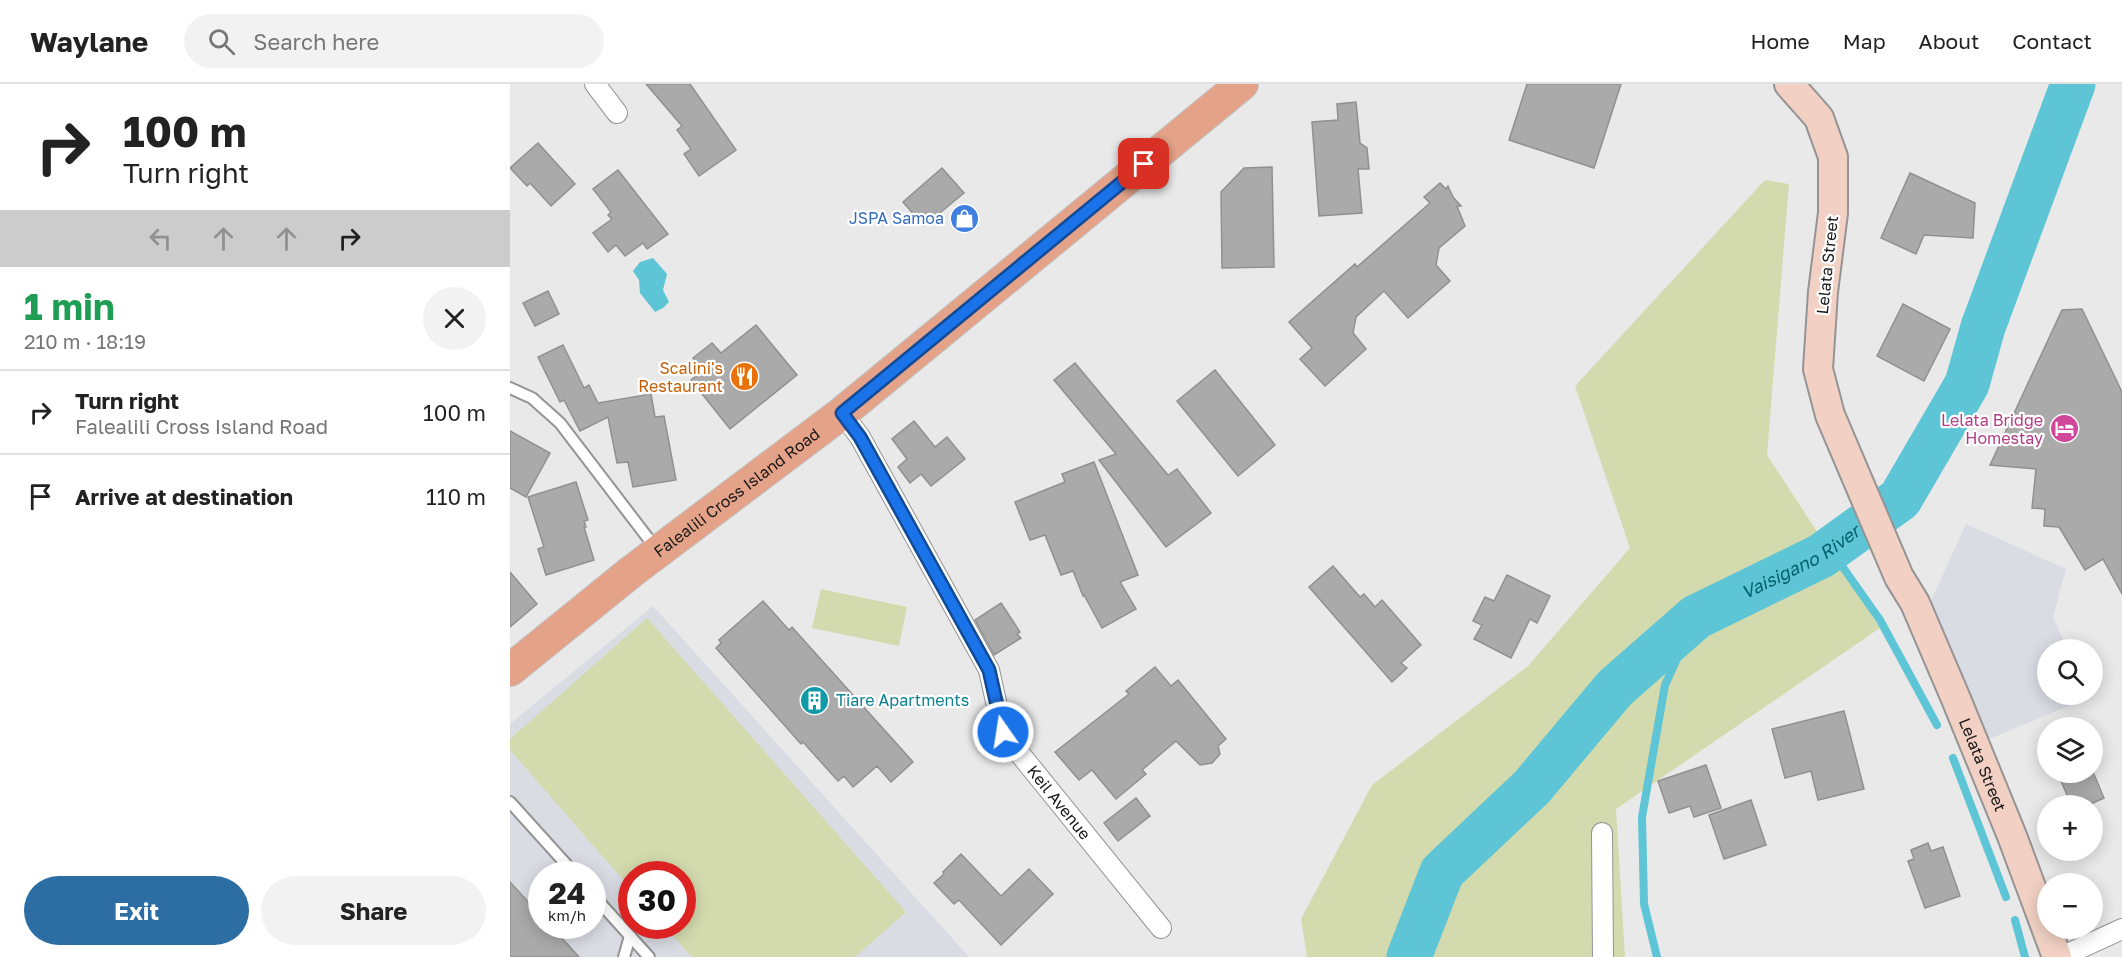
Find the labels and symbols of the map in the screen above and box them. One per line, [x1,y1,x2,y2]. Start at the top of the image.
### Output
pin [1118,138,1169,189]
shop icon: JSPA Samoa [949,202,981,234]
place label: JSPA Samoa [849,208,944,228]
street label: Lelata Street [1812,215,1842,315]
place label: Scalini's Restaurant [638,358,723,396]
restaurant icon: Scalini's Restaurant [728,361,760,393]
place label: Lelata Bridge Homestay [1941,410,2043,448]
hotel icon: Lelata Bridge Homestay [2048,413,2080,445]
street label: Falealili Cross Island Road [650,423,824,561]
water label: Vaisigano River [1737,518,1866,603]
building icon: Tiare Apartments [799,684,831,716]
place label: Tiare Apartments [836,690,969,710]
position arrow [971,700,1035,764]
street label: Lelata Street [1955,715,2011,814]
street label: Keil Avenue [1023,761,1095,843]
speed limit sign: 30 [618,861,696,939]

